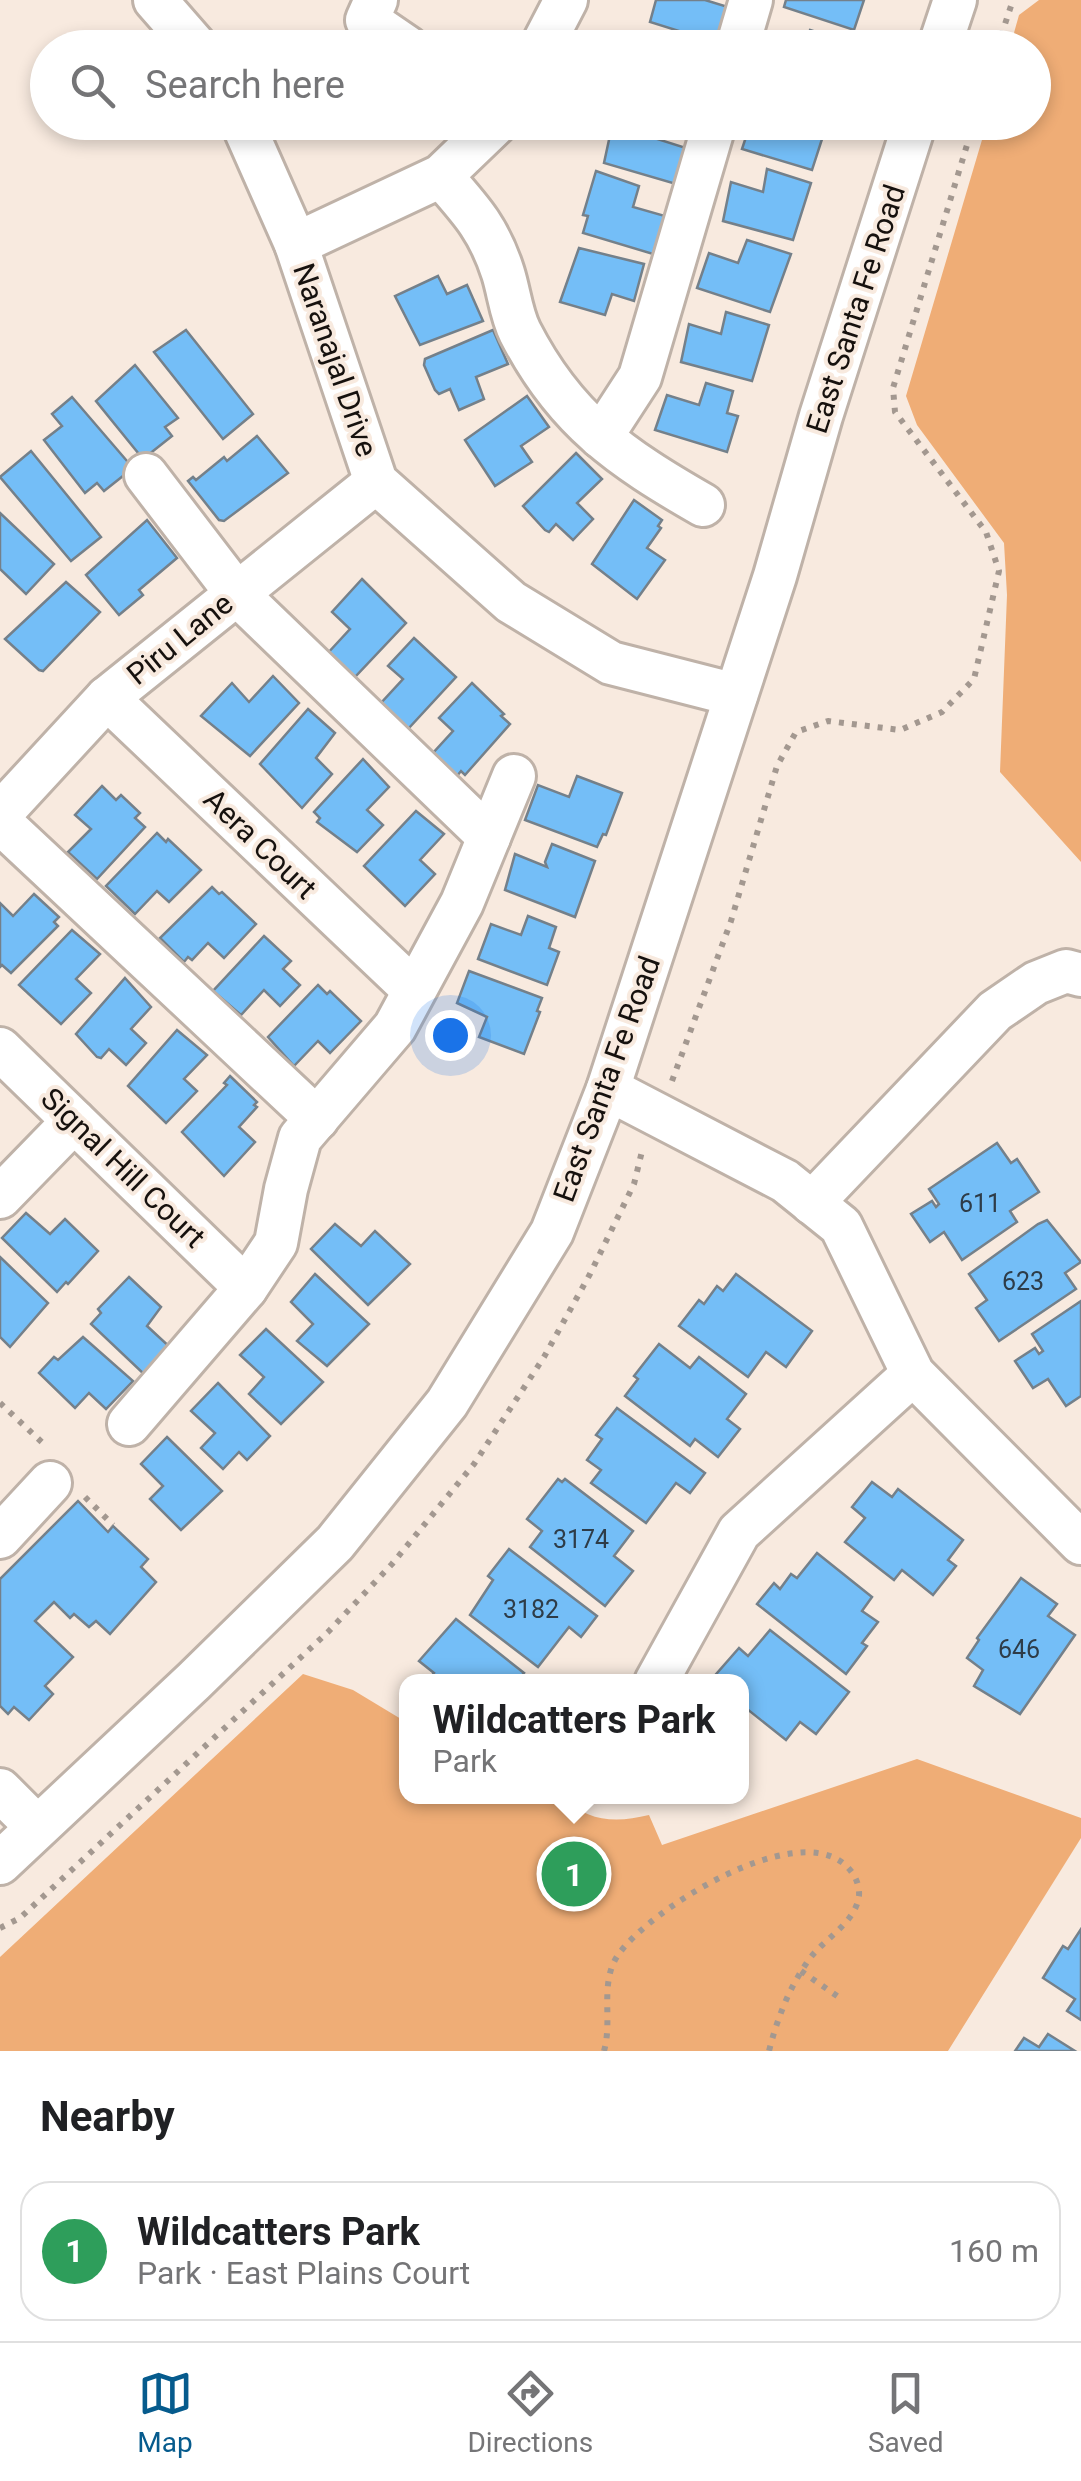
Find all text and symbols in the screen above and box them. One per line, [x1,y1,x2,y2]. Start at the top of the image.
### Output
search box [30,30,1051,140]
icon: search [65,58,120,113]
text: Search here [145,63,345,107]
street label: East Santa Fe Road [799,180,912,437]
street label: Naranajal Drive [286,259,385,461]
street label: Piru Lane [120,586,239,692]
street label: Aera Court [197,781,324,906]
street label: East Santa Fe Road [546,951,667,1206]
your location [425,1010,476,1061]
street label: Signal Hill Court [34,1081,213,1255]
house number: 611 [959,1189,1001,1218]
house number: 623 [1002,1267,1044,1296]
house number: 3174 [553,1525,609,1554]
house number: 3182 [503,1595,559,1624]
house number: 646 [998,1635,1040,1664]
popup [399,1674,749,1804]
text: Wildcatters Park [433,1698,715,1742]
text: Park [433,1742,497,1780]
pin: 1 [542,1836,606,1912]
text: Nearby [40,2092,175,2141]
text: Wildcatters Park [137,2210,420,2254]
text: 1 [65,2232,84,2270]
text: 160 m [949,2232,1039,2270]
text: Park · East Plains Court [137,2254,470,2292]
tab: Map [137,2366,193,2459]
tab: Directions [467,2366,593,2459]
tab: Saved [868,2366,944,2459]

